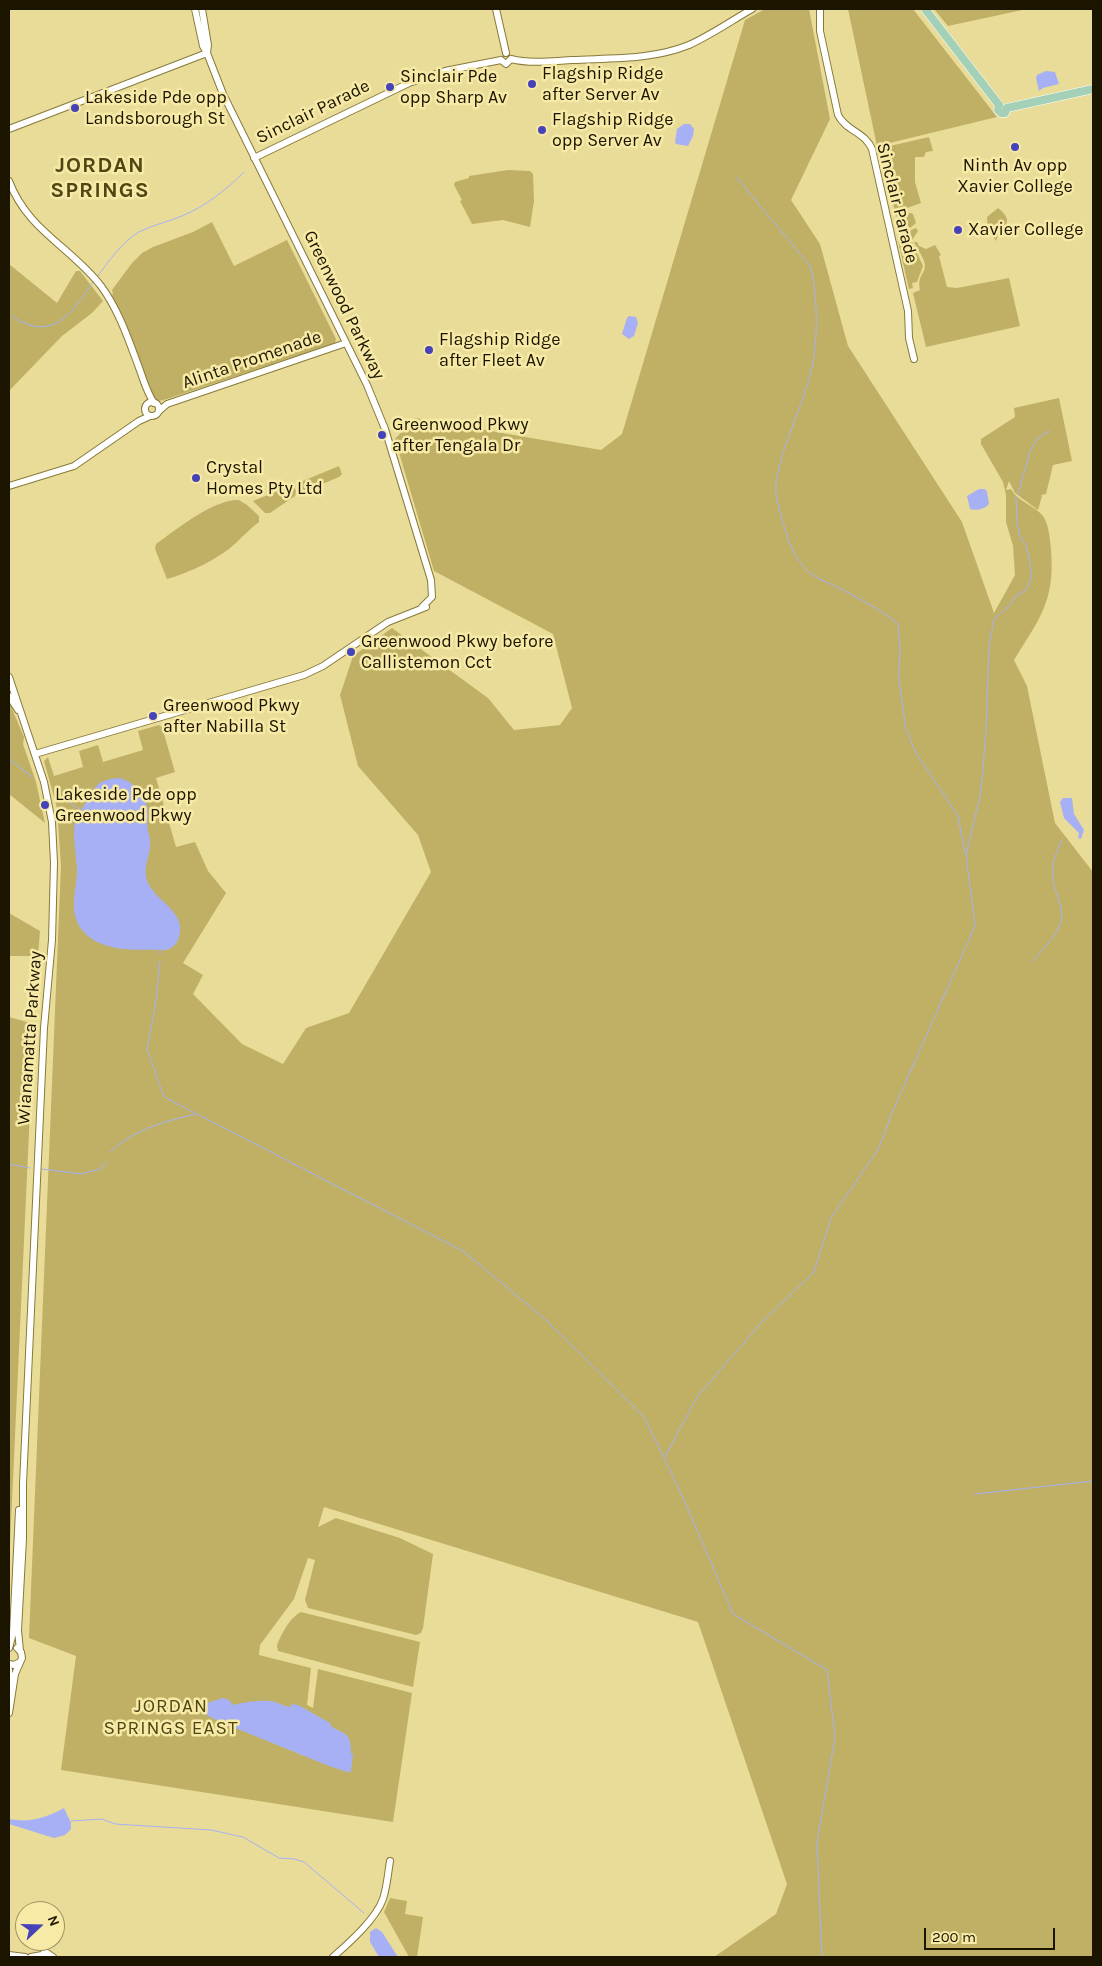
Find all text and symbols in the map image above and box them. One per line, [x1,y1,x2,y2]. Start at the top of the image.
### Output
place label: Flagship Ridge after Server Av [542,63,663,106]
place label: Sinclair Pde opp Sharp Av [400,66,507,108]
street label: Sinclair Parade [253,75,373,149]
marker: Flagship Ridge after Server Av [526,78,538,90]
marker: Sinclair Pde opp Sharp Av [384,81,396,93]
place label: Lakeside Pde opp Landsborough St [85,87,227,130]
marker: Lakeside Pde opp Landsborough St [69,102,81,114]
place label: Flagship Ridge opp Server Av [552,109,673,152]
marker: Flagship Ridge opp Server Av [536,124,548,136]
street label: Sinclair Parade [872,140,922,266]
marker: Ninth Av opp Xavier College [1009,141,1021,153]
district label: JORDAN SPRINGS [49,153,151,205]
place label: Ninth Av opp Xavier College [957,155,1073,198]
place label: Xavier College [968,219,1083,241]
marker: Xavier College [952,224,964,236]
street label: Greenwood Parkway [299,227,389,383]
street label: Alinta Promenade [180,326,324,394]
place label: Flagship Ridge after Fleet Av [439,329,560,372]
marker: Flagship Ridge after Fleet Av [423,344,435,356]
place label: Greenwood Pkwy after Tengala Dr [392,414,529,456]
marker: Greenwood Pkwy after Tengala Dr [376,429,388,441]
place label: Crystal Homes Pty Ltd [206,457,323,499]
marker: Crystal Homes Pty Ltd [190,472,202,484]
place label: Greenwood Pkwy before Callistemon Cct [361,631,554,674]
marker: Greenwood Pkwy before Callistemon Cct [345,646,357,658]
place label: Greenwood Pkwy after Nabilla St [163,695,300,738]
marker: Greenwood Pkwy after Nabilla St [147,710,159,722]
place label: Lakeside Pde opp Greenwood Pkwy [55,784,197,826]
marker: Lakeside Pde opp Greenwood Pkwy [39,799,51,811]
street label: Wianamatta Parkway [13,950,47,1126]
district label: JORDAN SPRINGS EAST [102,1696,240,1740]
north arrow [15,1901,65,1951]
text: N [44,1913,63,1929]
scale bar [927,1918,1058,1950]
text: 200 m [932,1928,976,1946]

